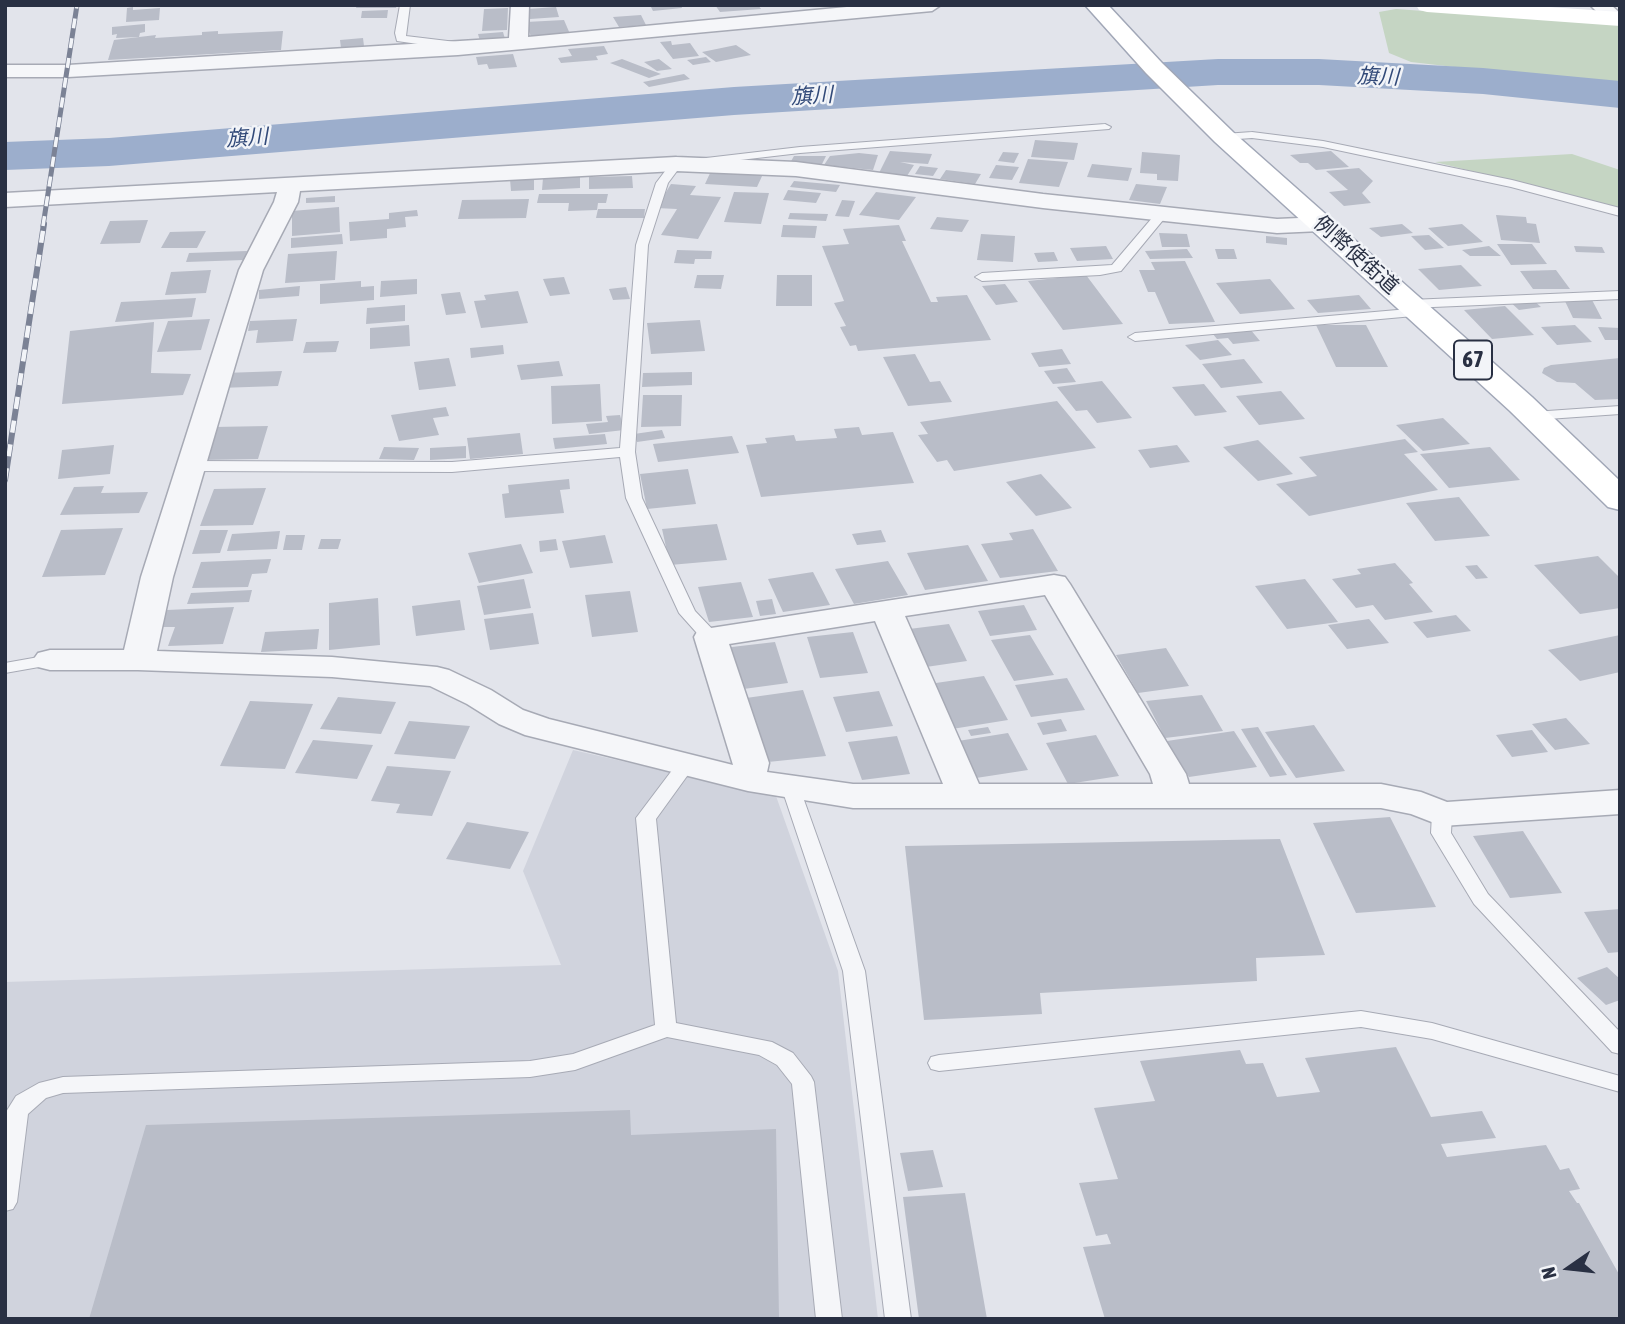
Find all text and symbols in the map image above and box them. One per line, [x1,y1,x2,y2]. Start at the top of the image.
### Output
water label: 旗川 [1357,64,1399,90]
water label: 旗川 [790,82,834,110]
water label: 旗川 [225,124,269,152]
street label: 例幣使街道 [1309,211,1403,299]
road number: 67 [1454,340,1492,380]
north arrow [1534,1233,1604,1303]
text: N [1537,1265,1561,1281]

